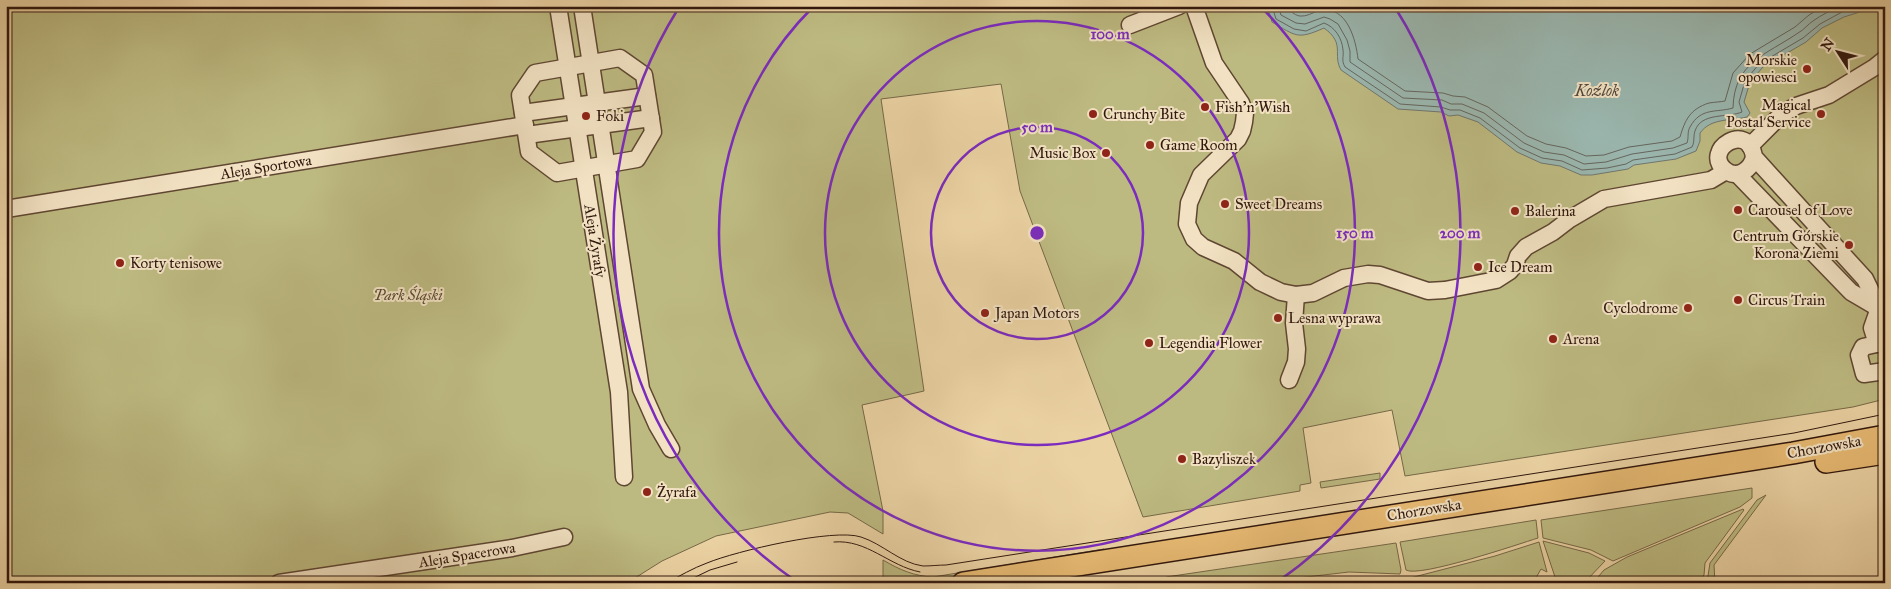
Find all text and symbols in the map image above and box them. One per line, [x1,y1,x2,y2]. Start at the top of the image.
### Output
text: 100 m [1090,25,1130,43]
north arrow [1814,28,1864,78]
text: N [1818,35,1838,54]
place label: Morskie opowiesci [1738,51,1797,86]
marker: Morskie opowiesci [1801,63,1813,75]
water label: Koźlok [1574,81,1619,100]
place label: Magical Postal Service [1726,96,1812,131]
place label: Fish'n'Wish [1215,98,1291,116]
marker: Fish'n'Wish [1199,101,1211,113]
place label: Crunchy Bite [1103,105,1185,123]
place label: Foki [596,107,624,125]
marker: Crunchy Bite [1087,108,1099,120]
marker: Magical Postal Service [1815,108,1827,120]
marker: Foki [580,110,592,122]
text: 50 m [1021,118,1053,136]
place label: Game Room [1160,136,1238,154]
marker: Game Room [1144,139,1156,151]
place label: Music Box [1029,144,1096,162]
marker: Music Box [1100,147,1112,159]
street label: Aleja Sportowa [218,151,313,183]
place label: Sweet Dreams [1235,195,1322,213]
marker: Sweet Dreams [1219,198,1231,210]
place label: Carousel of Love [1748,201,1853,219]
street label: Aleja Żyrafy [580,202,610,280]
place label: Balerina [1525,202,1576,220]
marker: Carousel of Love [1732,204,1744,216]
marker: Balerina [1509,205,1521,217]
centre of rings [1028,224,1046,242]
text: 150 m [1336,224,1374,242]
text: 200 m [1440,224,1481,242]
place label: Centrum Górskie Korona Ziemi [1733,227,1839,262]
marker: Centrum Górskie Korona Ziemi [1843,239,1855,251]
place label: Korty tenisowe [130,254,222,272]
marker: Korty tenisowe [114,257,126,269]
place label: Ice Dream [1488,258,1553,276]
marker: Ice Dream [1472,261,1484,273]
park label: Park Śląski [373,285,443,304]
place label: Circus Train [1748,291,1825,309]
marker: Circus Train [1732,294,1744,306]
place label: Cyclodrome [1603,299,1678,317]
marker: Cyclodrome [1682,302,1694,314]
place label: Japan Motors [993,304,1079,323]
marker: Japan Motors [979,307,991,319]
place label: Lesna wyprawa [1288,309,1381,327]
marker: Lesna wyprawa [1272,312,1284,324]
place label: Arena [1562,330,1600,348]
marker: Arena [1547,333,1559,345]
place label: Legendia Flower [1159,334,1262,352]
marker: Legendia Flower [1143,337,1155,349]
street label: Chorzowska [1786,432,1863,462]
place label: Bazyliszek [1192,450,1256,468]
marker: Bazyliszek [1176,453,1188,465]
place label: Żyrafa [657,483,697,501]
marker: Żyrafa [641,486,653,498]
street label: Chorzowska [1386,495,1463,525]
street label: Aleja Spacerowa [416,538,517,572]

